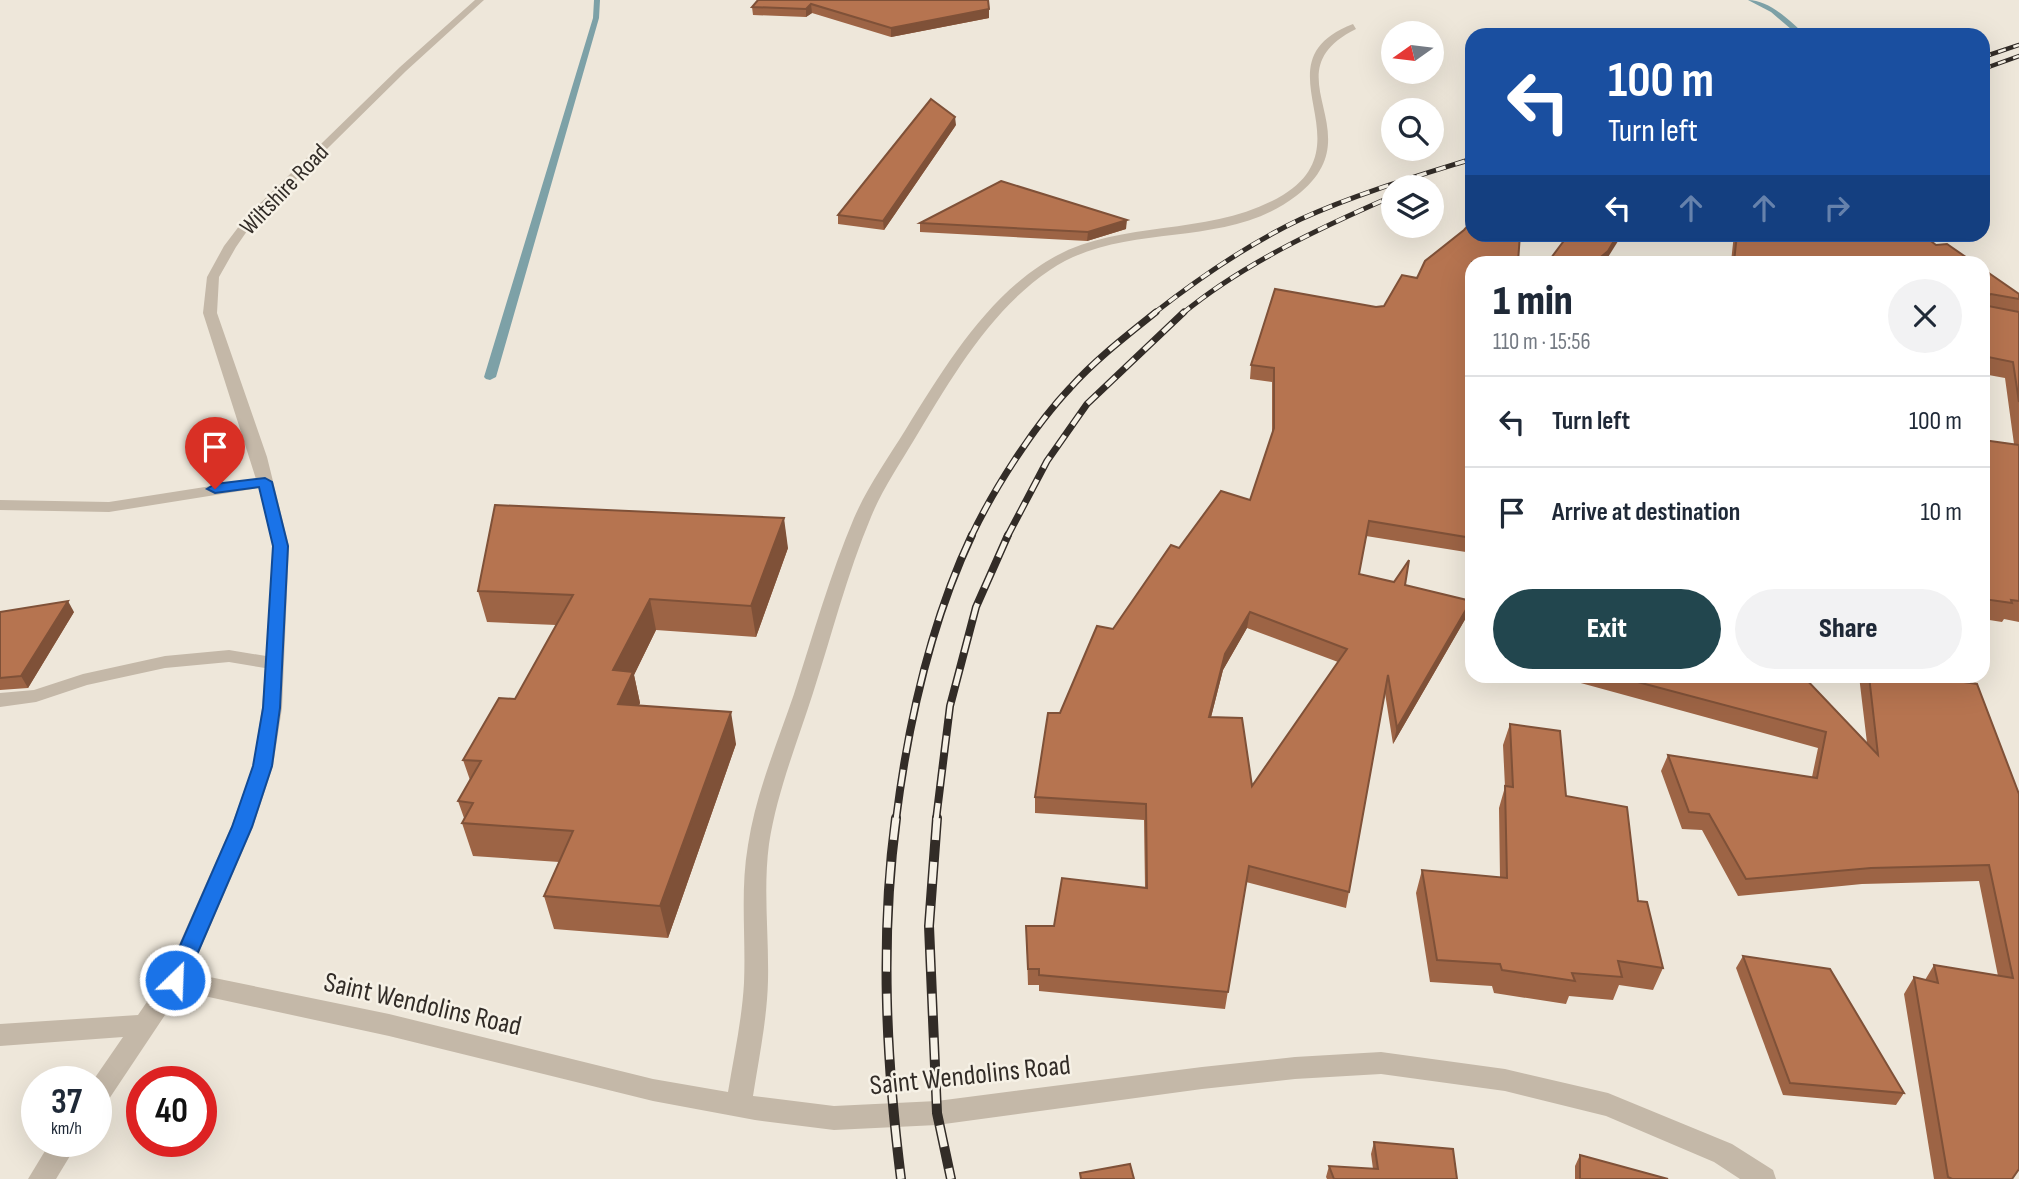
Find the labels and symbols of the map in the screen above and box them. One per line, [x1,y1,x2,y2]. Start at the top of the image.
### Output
north arrow [1381,21,1444,84]
street label: Wiltshire Road [234,138,335,241]
pin [185,417,245,489]
position arrow [138,943,212,1017]
street label: Saint Wendolins Road [321,966,525,1043]
street label: Saint Wendolins Road [868,1049,1072,1102]
speed limit sign: 40 [126,1066,217,1157]

